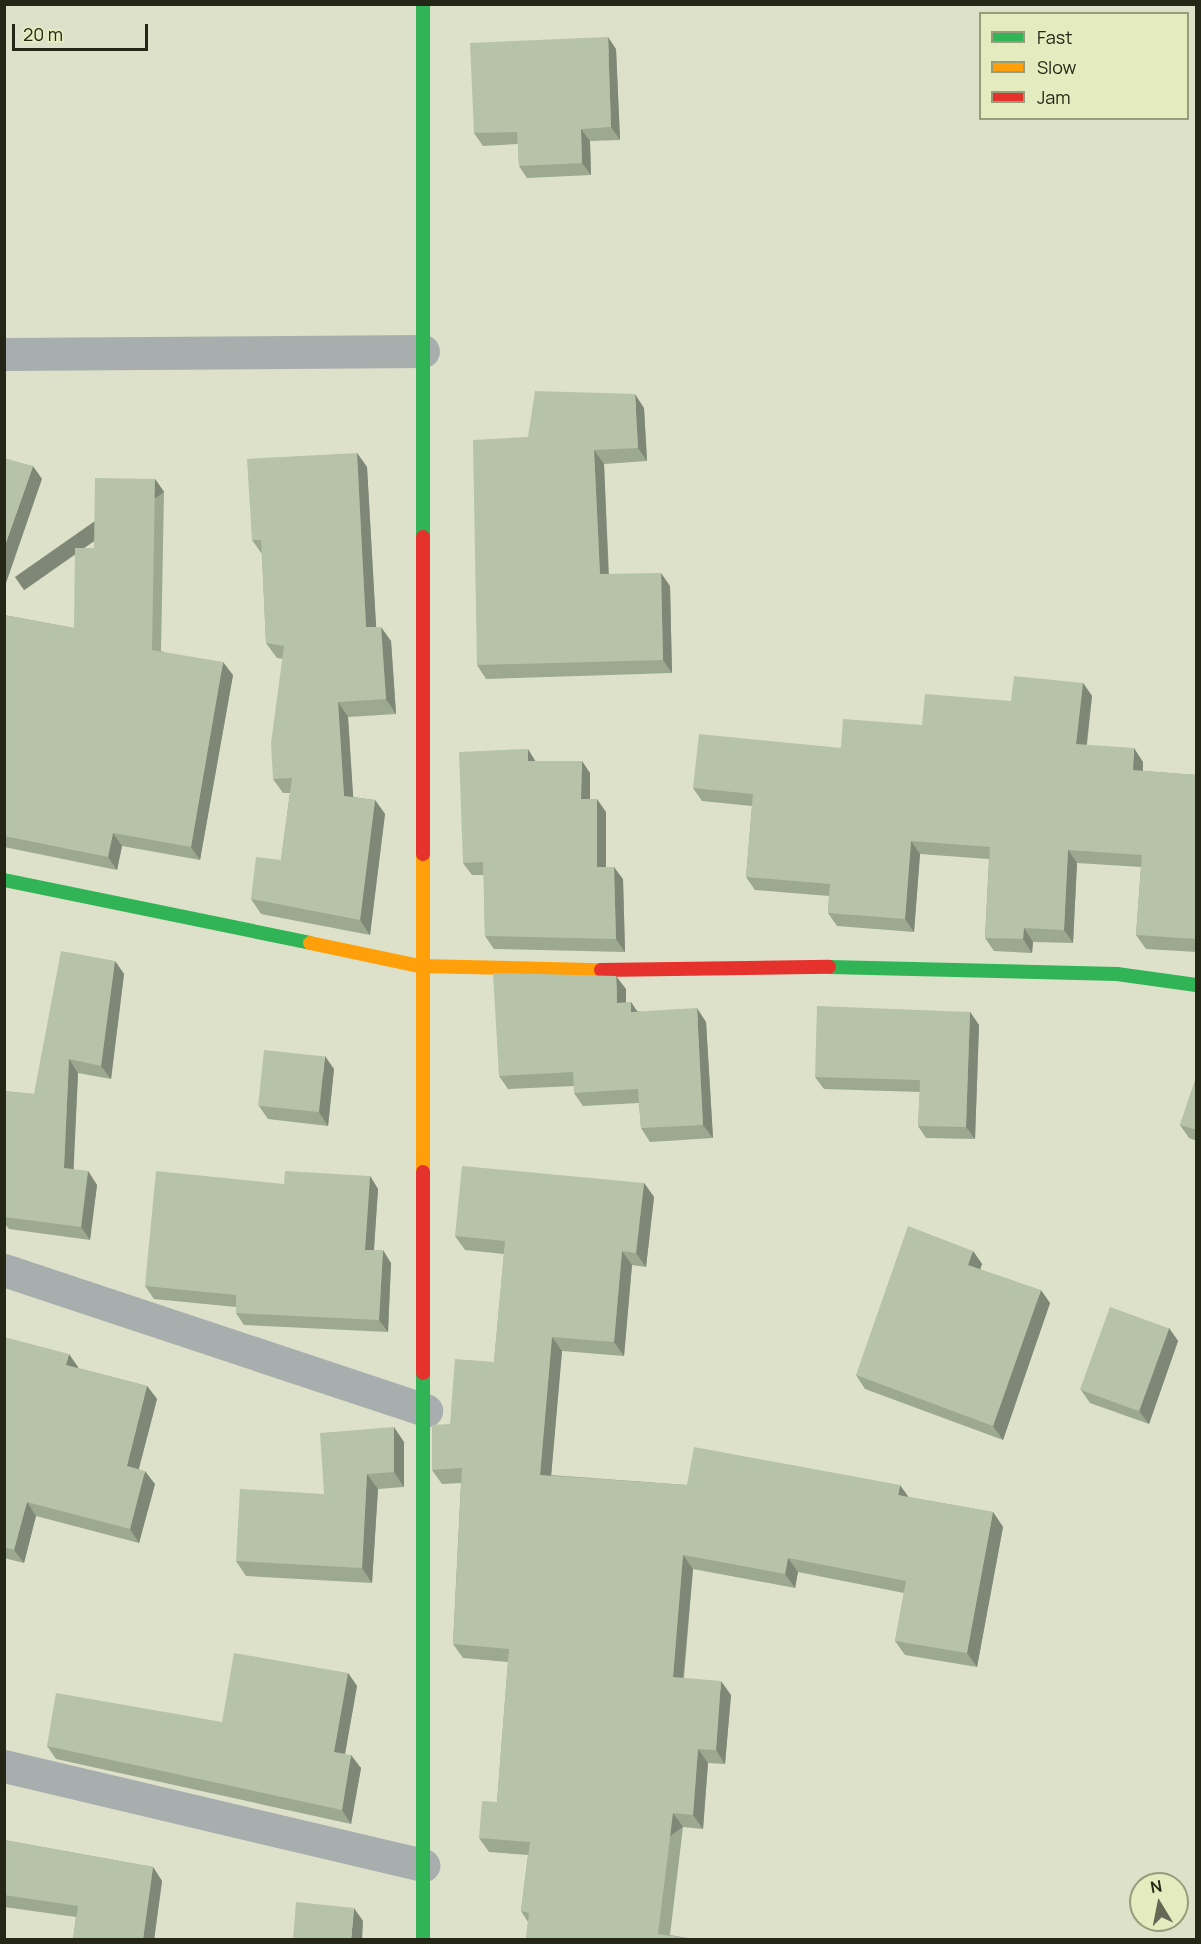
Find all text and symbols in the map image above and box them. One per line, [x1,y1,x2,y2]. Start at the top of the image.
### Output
scale bar [15,12,152,50]
legend [979,12,1189,120]
text: 20 m [23,22,63,46]
text: Fast [1037,25,1072,49]
text: Slow [1037,55,1076,79]
text: Jam [1037,85,1071,109]
north arrow [1129,1872,1189,1932]
text: N [1149,1874,1164,1898]

